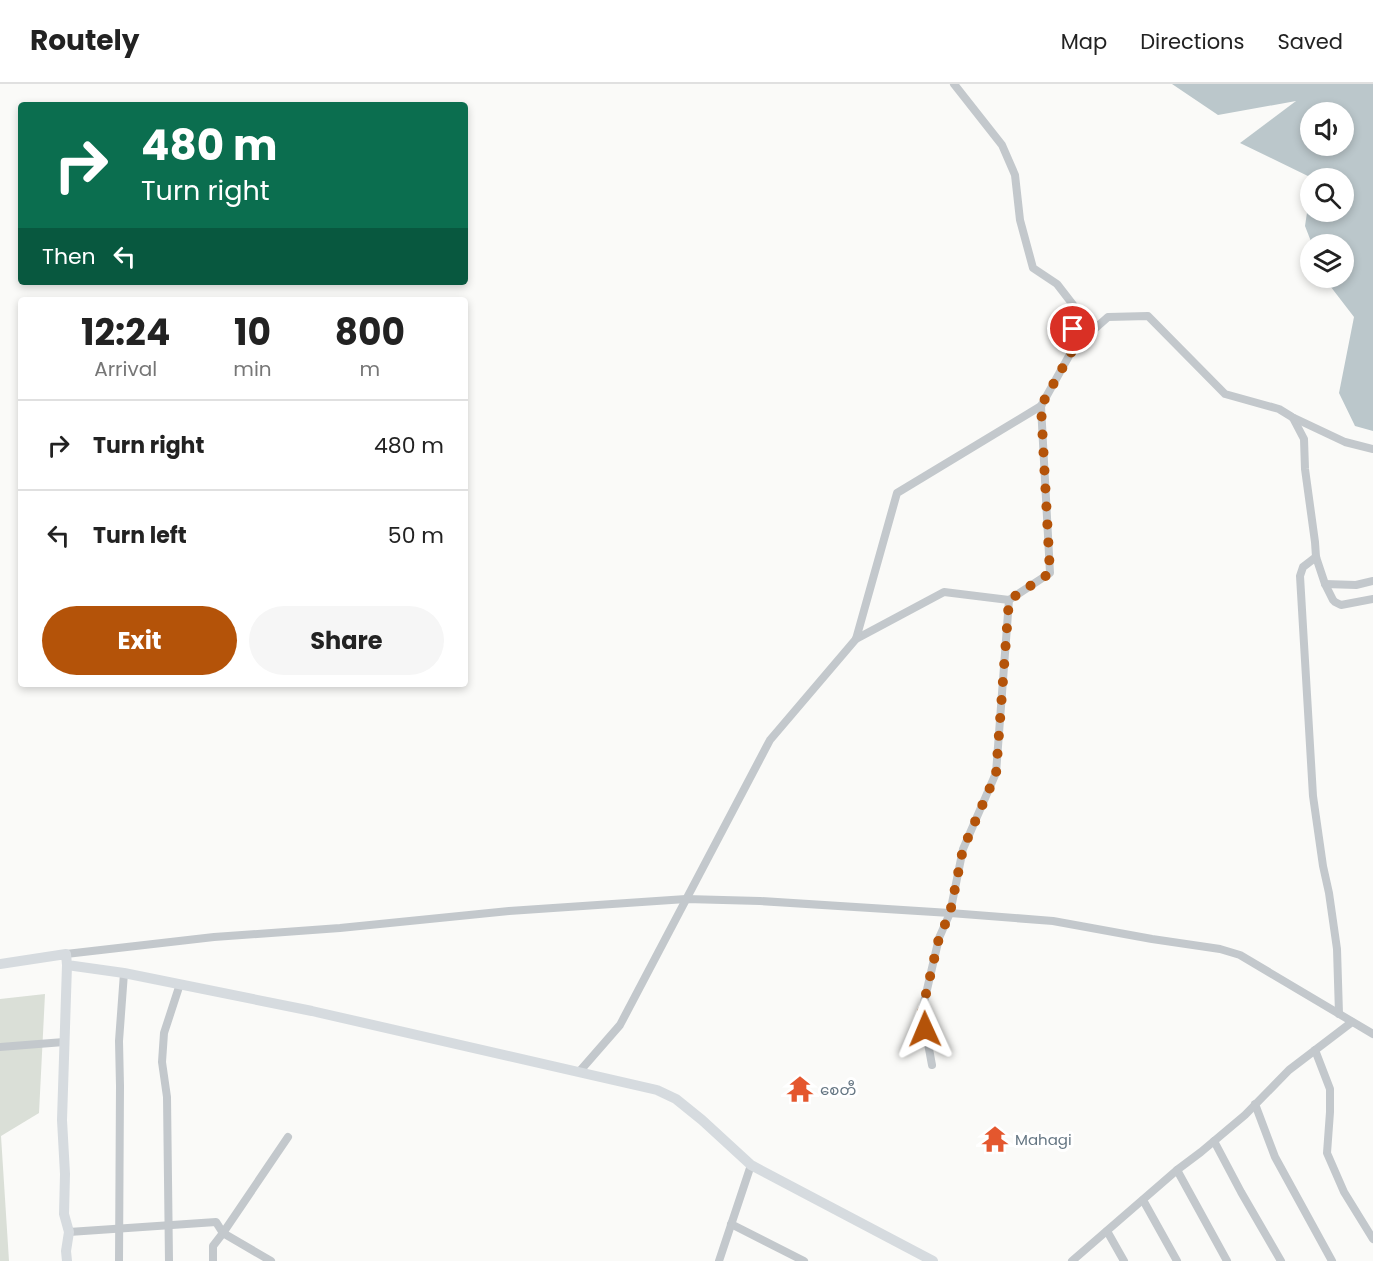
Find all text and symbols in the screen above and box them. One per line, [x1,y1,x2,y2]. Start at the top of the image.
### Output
text: Routely [30,21,140,60]
text: Map [1061,27,1107,56]
text: Directions [1140,27,1244,56]
text: Saved [1277,27,1343,56]
map controls [1300,102,1354,288]
button: sound [1300,102,1354,156]
text: 480 m [141,116,277,175]
icon: right [42,126,120,204]
button: search [1300,168,1354,222]
text: Turn right [141,172,270,209]
button: layers [1300,234,1354,288]
icon: left [108,240,141,273]
text: Then [42,241,96,272]
pin [1047,303,1098,354]
text: 12:24 [81,307,170,358]
text: 10 [234,307,271,358]
text: 800 [335,307,405,358]
icon: arrive [1056,312,1089,345]
text: Arrival [94,355,157,383]
text: min [233,355,272,383]
text: m [360,355,380,383]
icon: right [42,429,75,462]
text: Turn right [93,430,204,461]
text: 480 m [374,430,444,461]
icon: left [42,519,75,552]
text: Turn left [93,520,187,551]
text: 50 m [388,520,444,551]
button: Exit [42,606,237,675]
button: Share [249,606,444,675]
position arrow [893,997,957,1061]
temple icon: စေတီ [785,1074,815,1104]
place label: စေတီ [820,1079,856,1100]
temple icon: Mahagi [980,1124,1010,1154]
place label: Mahagi [1015,1129,1072,1150]

